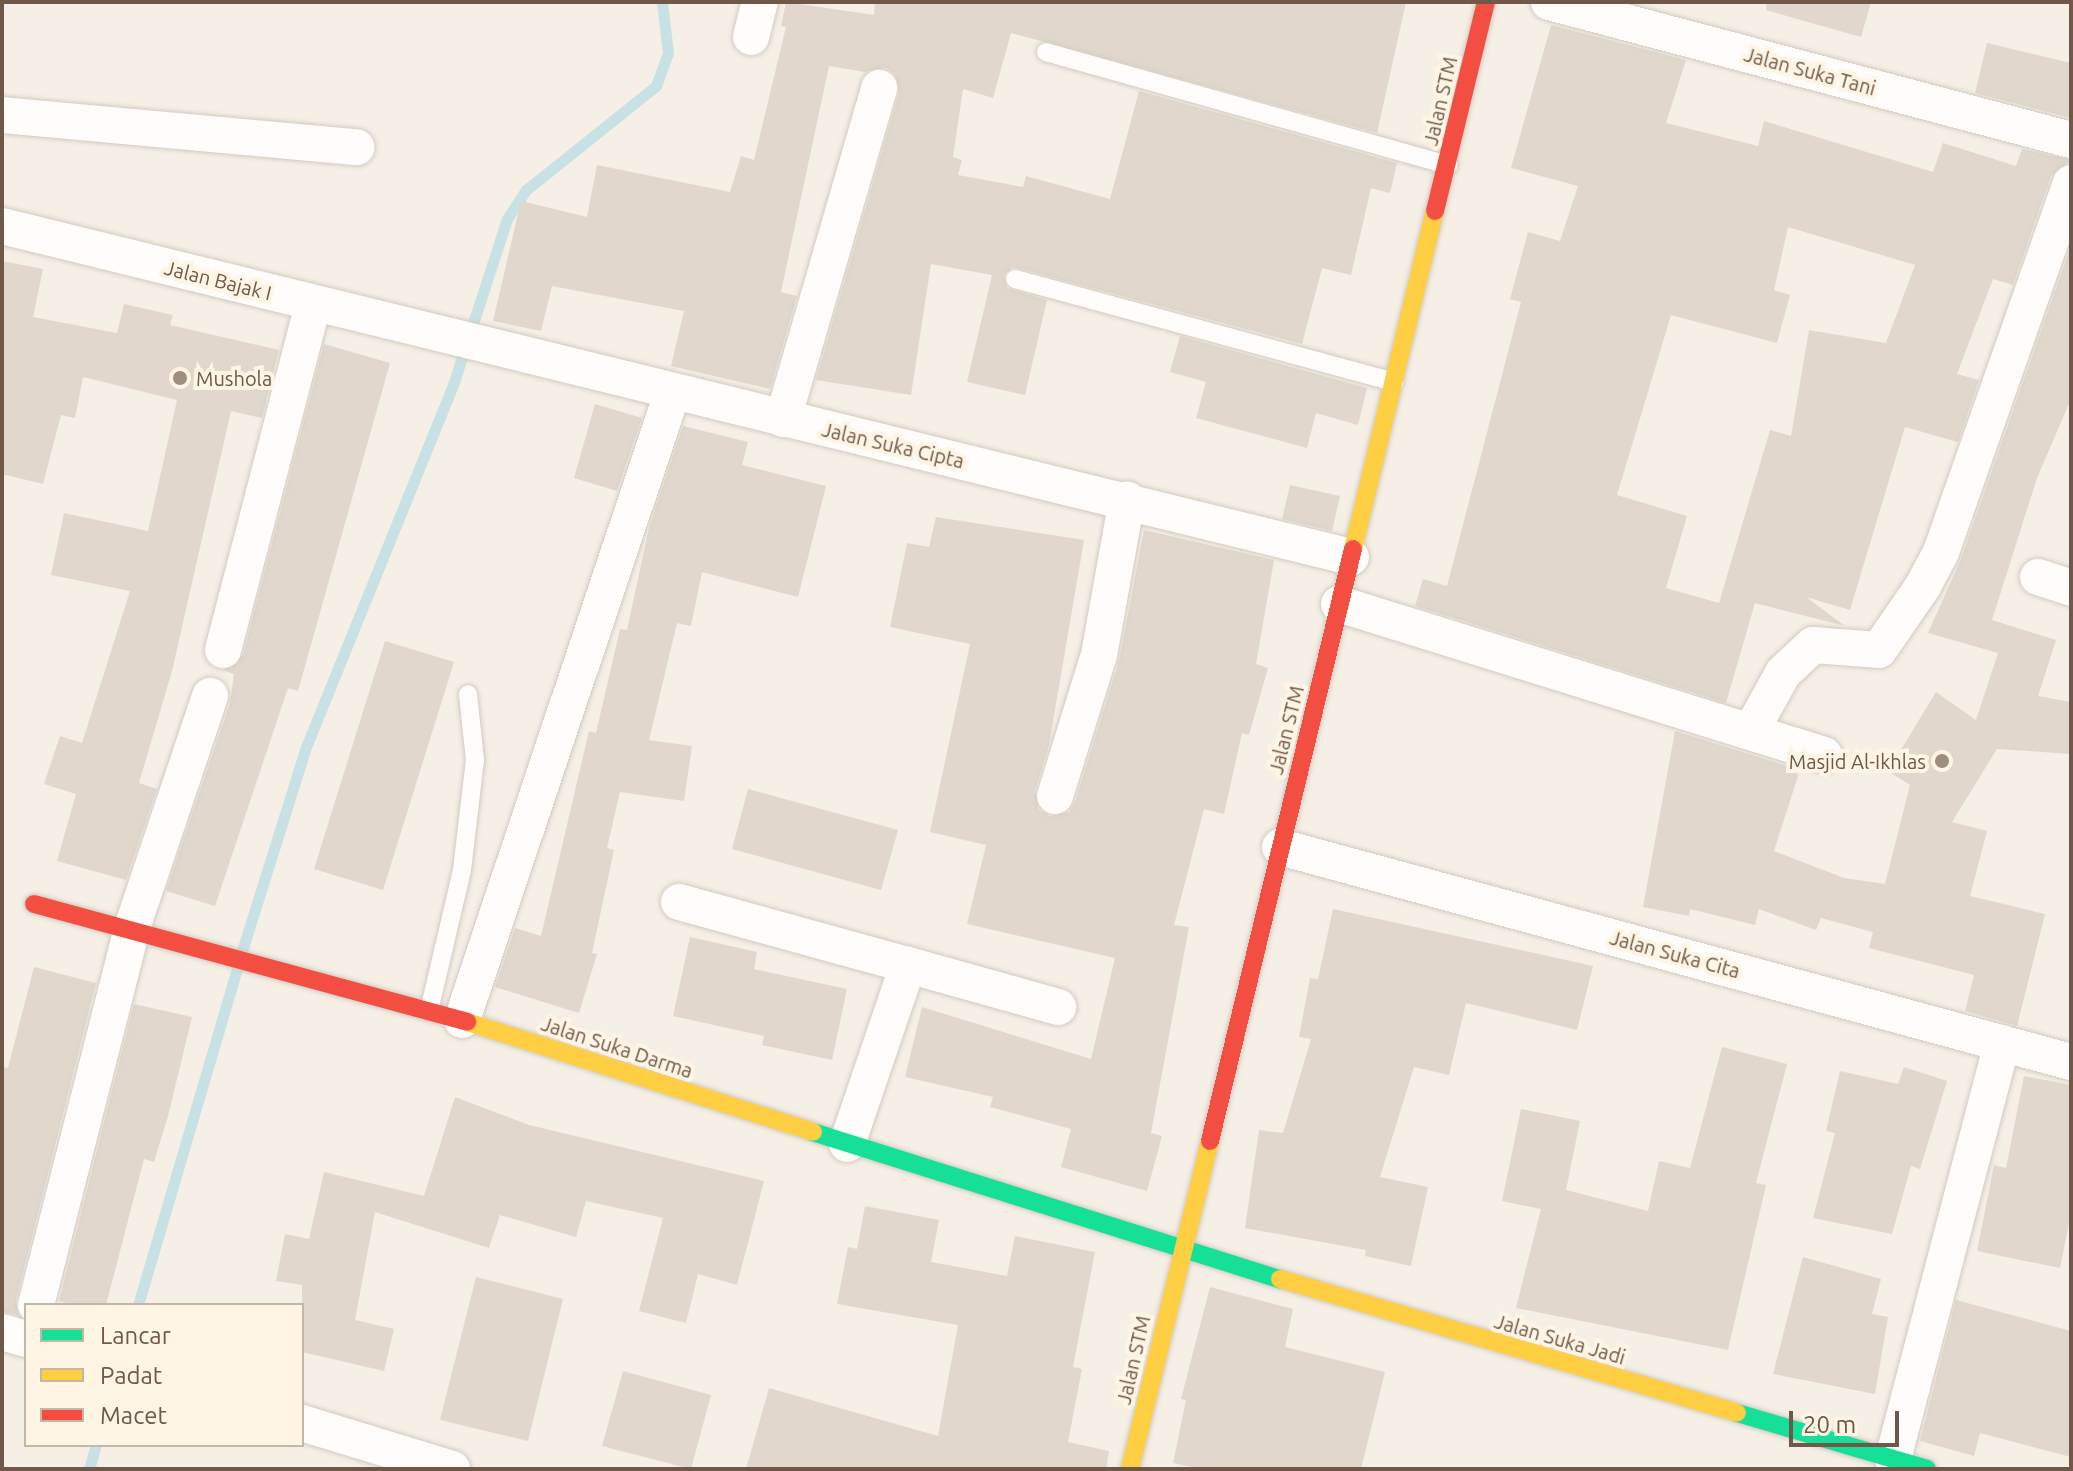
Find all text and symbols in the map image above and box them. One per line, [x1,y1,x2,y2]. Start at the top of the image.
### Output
street label: Jalan Suka Tani [1741,42,1879,100]
street label: Jalan STM [1418,54,1462,148]
street label: Jalan Bajak I [162,255,274,305]
place label: Mushola [196,366,272,390]
marker: Mushola [171,369,189,387]
street label: Jalan Suka Cipta [819,417,967,473]
street label: Jalan STM [1263,683,1309,777]
place label: Masjid Al-Ikhlas [1789,749,1926,773]
marker: Masjid Al-Ikhlas [1933,752,1951,770]
street label: Jalan Suka Cita [1607,925,1743,983]
street label: Jalan Suka Darma [538,1011,696,1083]
legend [24,1303,304,1447]
street label: Jalan Suka Jadi [1492,1309,1628,1369]
street label: Jalan STM [1111,1313,1155,1407]
text: Lancar [100,1322,171,1349]
text: Padat [100,1362,162,1389]
scale bar [1793,1395,1903,1445]
text: Macet [100,1402,167,1429]
text: 20 m [1803,1411,1856,1438]

